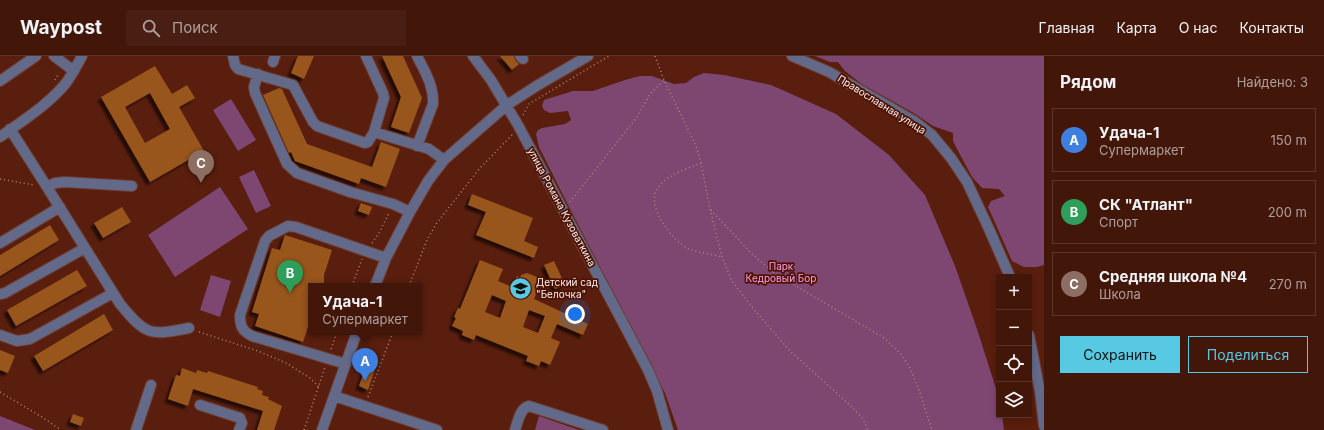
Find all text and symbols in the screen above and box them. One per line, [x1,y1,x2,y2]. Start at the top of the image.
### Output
search box [126,10,406,46]
text: Waypost [20,16,102,39]
icon: search [140,17,162,39]
text: Поиск [172,18,218,37]
text: Главная [1039,19,1094,36]
text: Карта [1116,19,1157,36]
text: О нас [1179,19,1217,36]
text: Контакты [1239,19,1304,36]
street label: Православная улица [836,72,928,136]
text: Рядом [1060,72,1116,92]
text: Найдено: 3 [1237,74,1308,90]
text: Удача-1 [1099,123,1159,142]
text: A [1069,132,1079,148]
text: 150 m [1271,132,1307,148]
text: Супермаркет [1099,142,1185,158]
street label: улица Романа Кузоваткина [526,146,598,268]
pin: C [188,150,214,183]
text: СК "Атлант" [1099,195,1193,214]
text: B [1070,204,1078,220]
text: 200 m [1268,204,1307,220]
text: Спорт [1099,214,1138,230]
pin: B [277,260,303,293]
park label: Парк Кедровый Бор [746,260,816,284]
text: Средняя школа №4 [1099,267,1247,286]
map controls [996,274,1032,418]
button: + [996,274,1032,310]
school or university icon: Детский сад "Белочка" [508,275,534,301]
place label: Детский сад "Белочка" [536,276,598,300]
text: C [1069,276,1079,292]
text: 270 m [1269,276,1307,292]
popup [308,283,422,335]
text: Школа [1099,286,1141,302]
text: Удача-1 [322,292,383,311]
your location [565,304,585,324]
button: − [996,310,1032,346]
text: Супермаркет [322,311,408,327]
button: Сохранить [1060,336,1180,373]
button: Поделиться [1188,336,1308,373]
button: locate [996,346,1032,382]
pin: A [352,348,378,381]
button: layers [996,382,1032,418]

